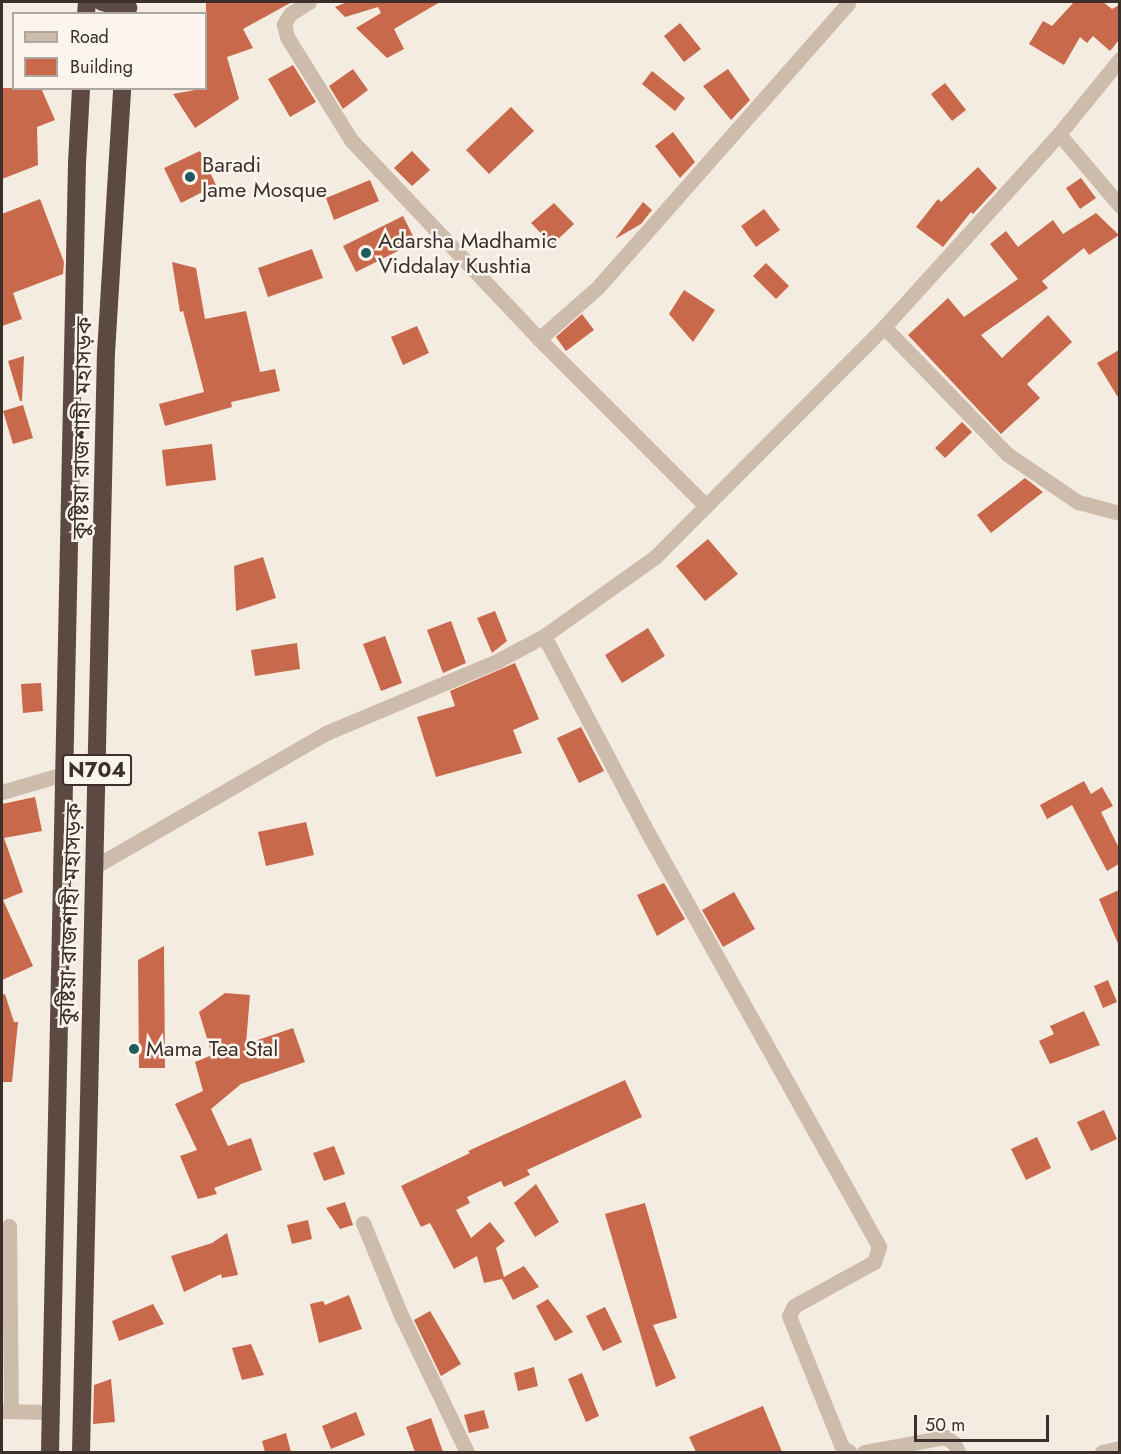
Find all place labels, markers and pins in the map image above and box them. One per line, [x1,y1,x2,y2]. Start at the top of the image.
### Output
place label: Baradi Jame Mosque [202,151,327,202]
marker: Baradi Jame Mosque [183,170,197,184]
place label: Adarsha Madhamic Viddalay Kushtia [378,227,557,278]
marker: Adarsha Madhamic Viddalay Kushtia [359,246,373,260]
place label: Mama Tea Stal [146,1036,278,1062]
marker: Mama Tea Stal [127,1042,141,1056]

